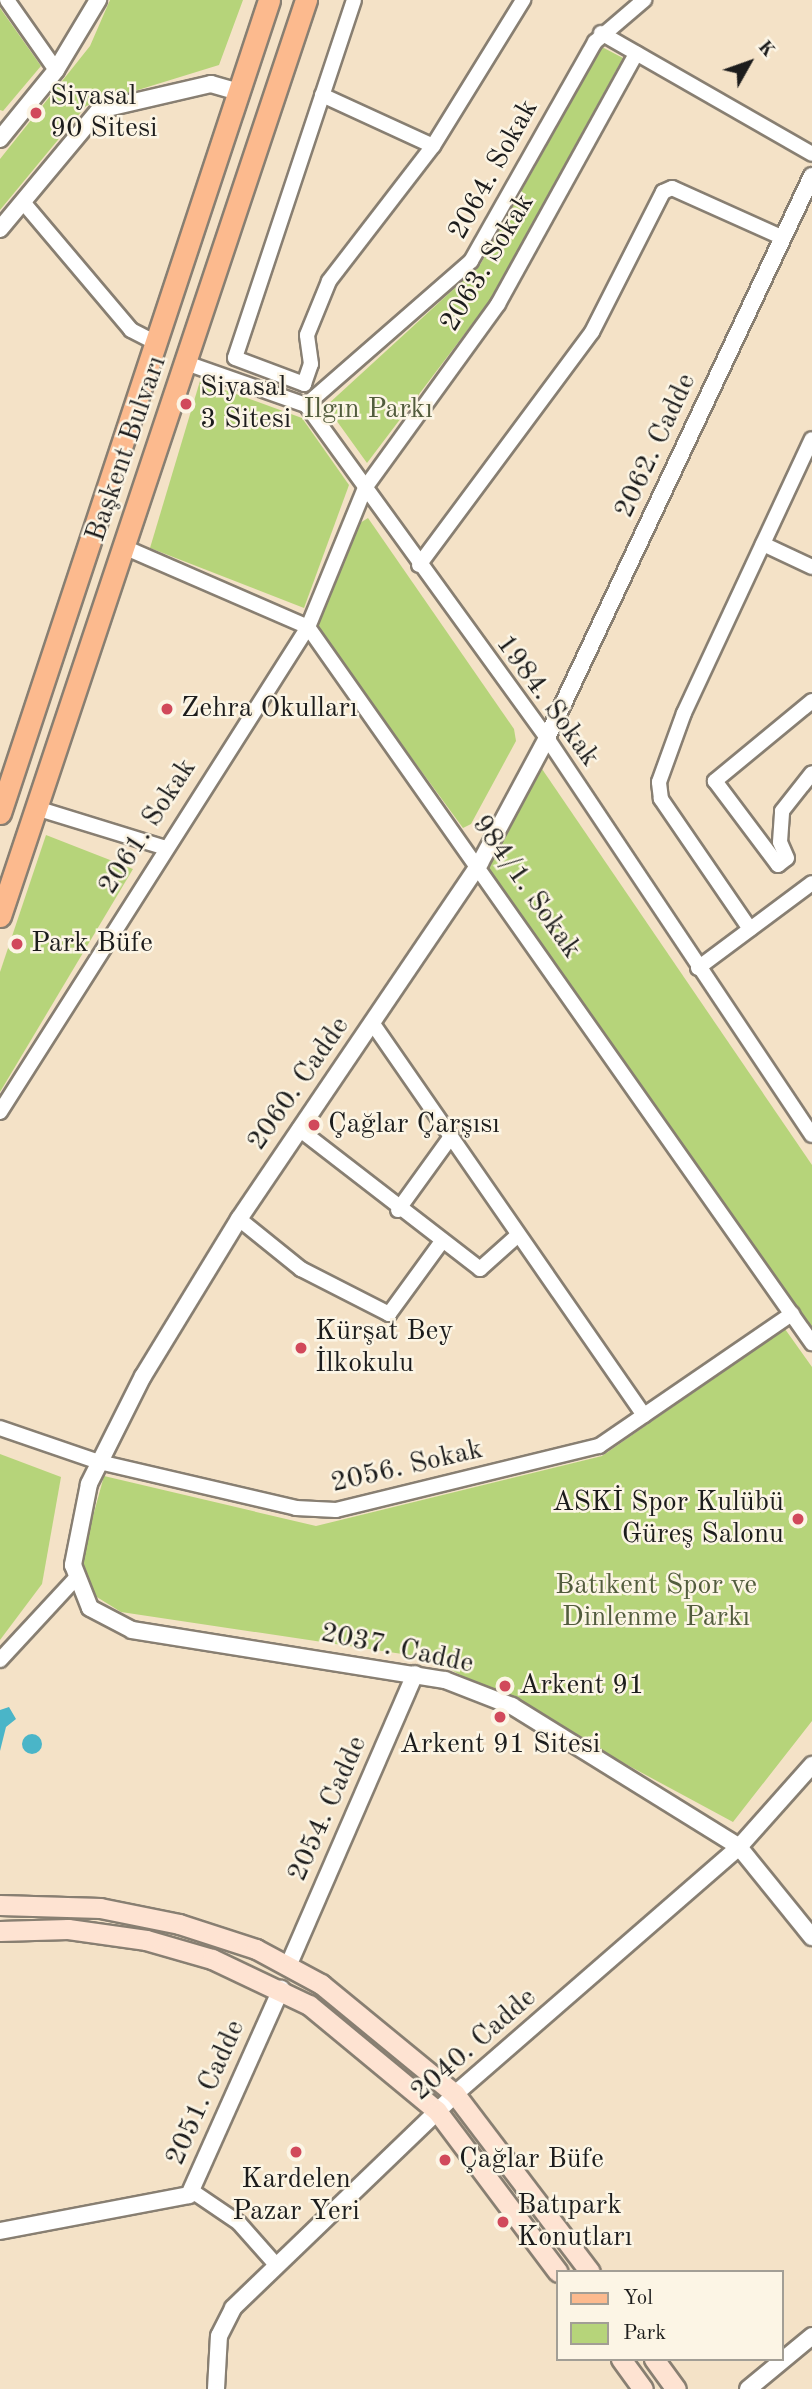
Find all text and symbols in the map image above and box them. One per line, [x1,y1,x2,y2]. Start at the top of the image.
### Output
north arrow [714,28,784,98]
text: K [753,37,777,61]
place label: Siyasal 90 Sitesi [50,80,158,146]
street label: 2064. Sokak [442,94,546,246]
marker: Siyasal 90 Sitesi [28,105,44,121]
street label: 2063. Sokak [434,188,542,338]
street label: Başkent Bulvarı [80,352,174,546]
street label: 2062. Cadde [608,369,704,523]
place label: Siyasal 3 Sitesi [200,371,291,437]
park label: Ilgın Parkı [303,393,433,427]
marker: Siyasal 3 Sitesi [178,396,194,412]
street label: 1984. Sokak [488,628,606,774]
place label: Zehra Okulları [181,692,358,726]
marker: Zehra Okulları [159,701,175,717]
street label: 2061. Sokak [92,753,204,901]
street label: 984/1. Sokak [464,809,588,965]
place label: Park Büfe [31,927,153,961]
marker: Park Büfe [9,936,25,952]
street label: 2060. Cadde [241,1011,357,1157]
place label: Çağlar Çarşısı [328,1108,500,1142]
marker: Çağlar Çarşısı [306,1117,322,1133]
place label: Kürşat Bey İlkokulu [315,1315,453,1381]
marker: Kürşat Bey İlkokulu [293,1340,309,1356]
street label: 2056. Sokak [328,1433,486,1501]
place label: ASKİ Spor Kulübü Güreş Salonu [552,1486,784,1552]
marker: ASKİ Spor Kulübü Güreş Salonu [790,1511,806,1527]
park label: Batıkent Spor ve Dinlenme Parkı [555,1569,757,1635]
street label: 2037. Cadde [318,1616,476,1682]
place label: Arkent 91 [519,1669,645,1703]
marker: Arkent 91 [497,1678,513,1694]
marker: Arkent 91 Sitesi [492,1709,508,1725]
place label: Arkent 91 Sitesi [400,1728,600,1762]
street label: 2054. Cadde [281,1731,375,1887]
street label: 2040. Cadde [404,1981,544,2109]
street label: 2051. Cadde [159,2015,253,2171]
place label: Çağlar Büfe [459,2143,604,2177]
marker: Kardelen Pazar Yeri [288,2144,304,2160]
marker: Çağlar Büfe [437,2152,453,2168]
place label: Kardelen Pazar Yeri [232,2163,360,2229]
place label: Batıpark Konutları [517,2189,632,2255]
marker: Batıpark Konutları [495,2214,511,2230]
legend [556,2270,784,2361]
text: Yol [623,2288,653,2309]
text: Park [623,2323,666,2344]

